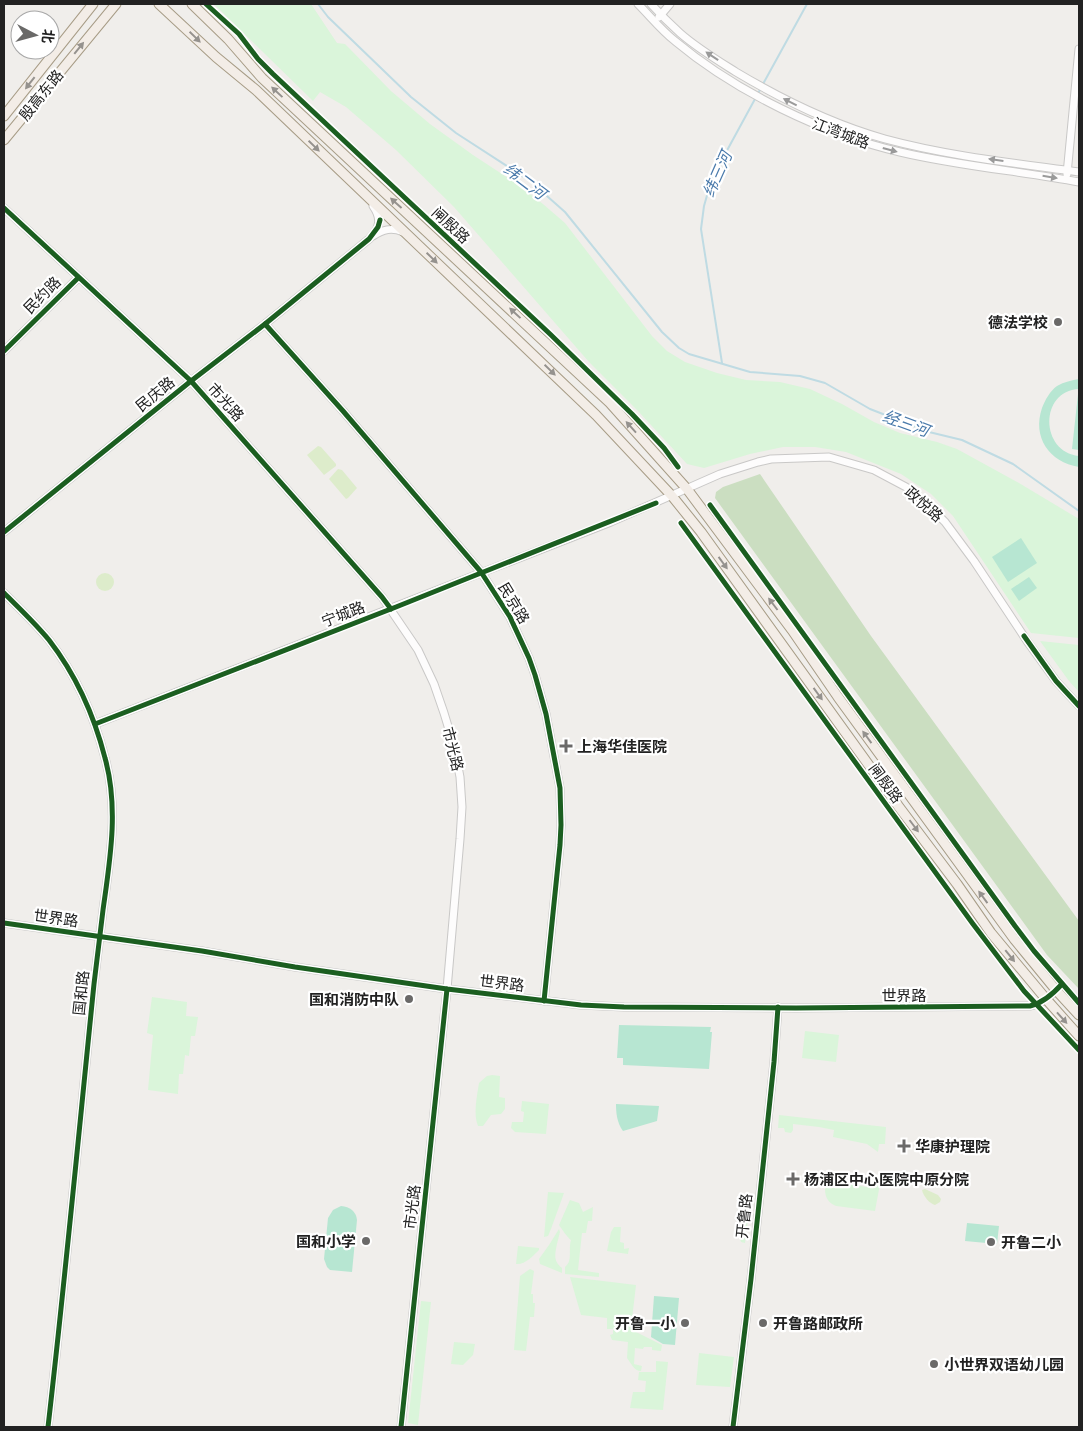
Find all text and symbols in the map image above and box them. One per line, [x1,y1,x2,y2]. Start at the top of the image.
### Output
north arrow [10,10,60,60]
text: 北 [38,28,58,44]
one-way arrow [188,31,200,43]
one-way arrow [74,42,85,55]
one-way arrow [705,51,718,61]
street label: 殷高东路 [14,65,68,125]
one-way arrow [24,76,35,89]
one-way arrow [271,86,283,98]
one-way arrow [783,98,798,106]
street label: 江湾城路 [809,112,873,154]
one-way arrow [308,140,320,152]
water label: 纬三河 [697,145,738,200]
one-way arrow [883,146,898,154]
one-way arrow [988,156,1004,164]
water label: 纬二河 [499,158,553,206]
one-way arrow [1043,174,1059,182]
one-way arrow [390,197,402,209]
street label: 闸殷路 [427,202,475,248]
one-way arrow [426,252,438,264]
street label: 民约路 [19,272,65,318]
one-way arrow [508,308,521,319]
place label: 德法学校 [988,312,1048,333]
marker: 德法学校 [1052,316,1064,328]
one-way arrow [543,364,555,376]
street label: 民庆路 [131,372,179,416]
street label: 市光路 [203,378,249,426]
water label: 经三河 [880,404,935,443]
one-way arrow [625,421,637,433]
street label: 政悦路 [900,481,948,527]
one-way arrow [718,556,728,570]
street label: 民京路 [493,578,535,628]
street label: 宁城路 [318,596,368,632]
one-way arrow [768,598,778,611]
one-way arrow [813,688,823,701]
street label: 市光路 [437,725,469,773]
one-way arrow [861,731,872,744]
place label: 上海华佳医院 [577,736,667,757]
marker: 上海华佳医院 [559,739,573,753]
street label: 闸殷路 [864,759,908,807]
one-way arrow [908,819,919,832]
one-way arrow [978,890,988,904]
street label: 世界路 [32,904,80,932]
one-way arrow [1005,950,1016,963]
street label: 国和路 [68,970,94,1016]
street label: 世界路 [478,970,526,996]
street label: 世界路 [881,985,927,1006]
place label: 国和消防中队 [309,989,399,1010]
marker: 国和消防中队 [403,993,415,1005]
one-way arrow [1056,1012,1068,1024]
place label: 华康护理院 [915,1136,990,1157]
marker: 华康护理院 [897,1139,911,1153]
place label: 杨浦区中心医院中原分院 [804,1169,969,1190]
marker: 杨浦区中心医院中原分院 [786,1172,800,1186]
street label: 市光路 [399,1183,425,1231]
street label: 开鲁路 [731,1193,757,1239]
place label: 国和小学 [296,1231,356,1252]
place label: 开鲁二小 [1001,1232,1062,1253]
marker: 国和小学 [360,1235,372,1247]
marker: 开鲁二小 [985,1236,997,1248]
place label: 开鲁一小 [615,1313,676,1334]
place label: 开鲁路邮政所 [773,1313,863,1334]
marker: 开鲁一小 [679,1317,691,1329]
marker: 开鲁路邮政所 [757,1317,769,1329]
place label: 小世界双语幼儿园 [944,1354,1064,1375]
marker: 小世界双语幼儿园 [928,1358,940,1370]

